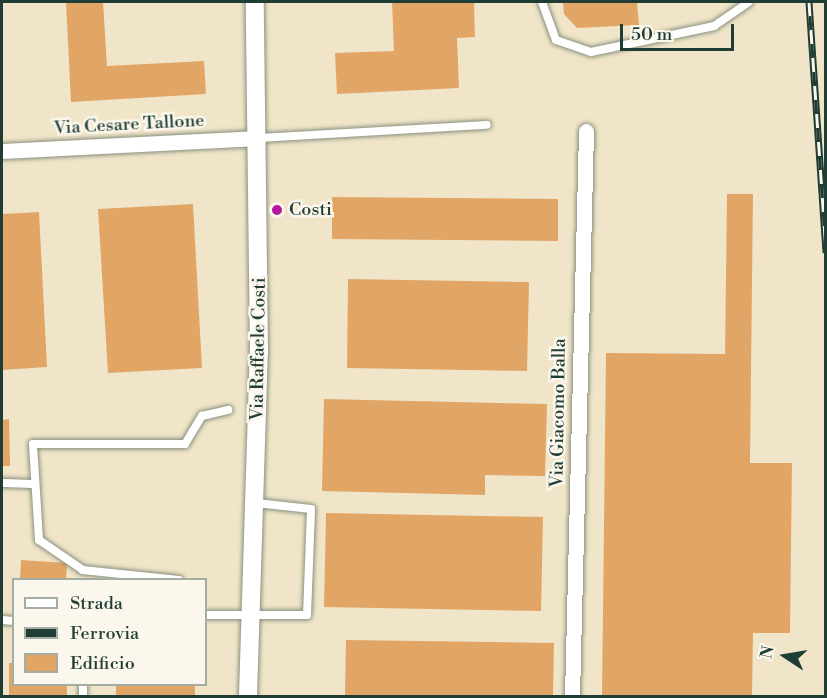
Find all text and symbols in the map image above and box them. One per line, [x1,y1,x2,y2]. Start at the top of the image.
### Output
scale bar [623,12,737,50]
text: 50 m [631,23,672,46]
street label: Via Cesare Tallone [53,110,205,140]
place label: Costi [289,199,332,221]
marker: Costi [270,203,284,217]
street label: Via Raffaele Costi [247,277,271,421]
street label: Via Giacomo Balla [547,338,571,488]
legend [12,578,207,686]
text: Strada [70,592,123,615]
text: Ferrovia [70,622,139,645]
north arrow [755,626,815,686]
text: N [756,644,778,661]
text: Edificio [70,652,135,675]

